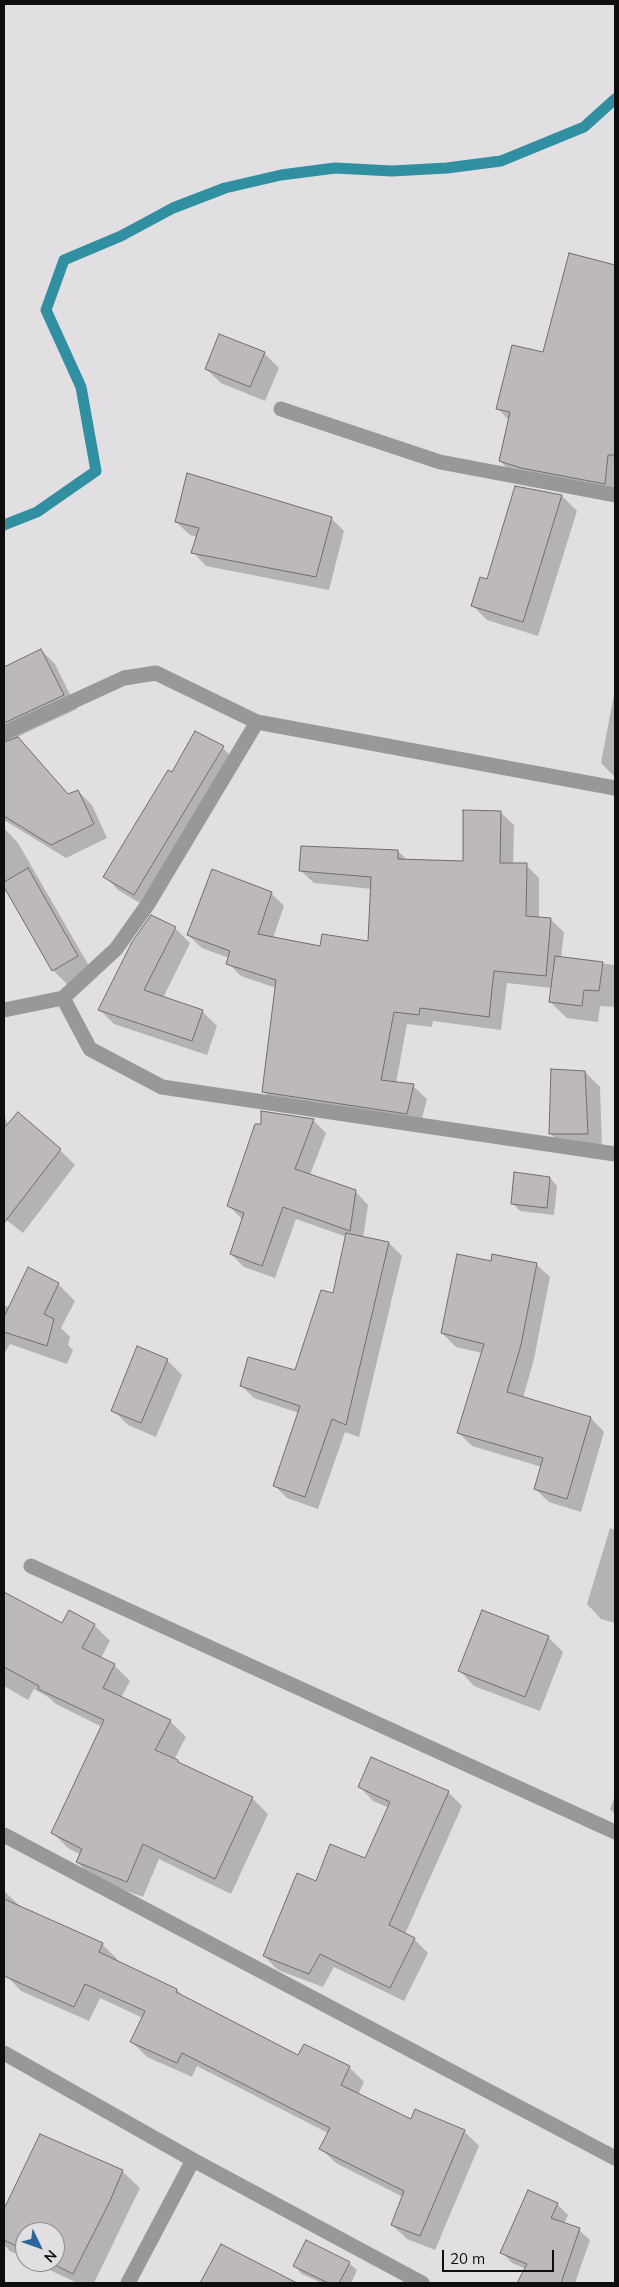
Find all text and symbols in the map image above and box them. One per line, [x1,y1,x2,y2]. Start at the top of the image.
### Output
north arrow [15,2222,65,2272]
scale bar [444,2240,556,2272]
text: N [40,2246,61,2266]
text: 20 m [450,2249,485,2268]

